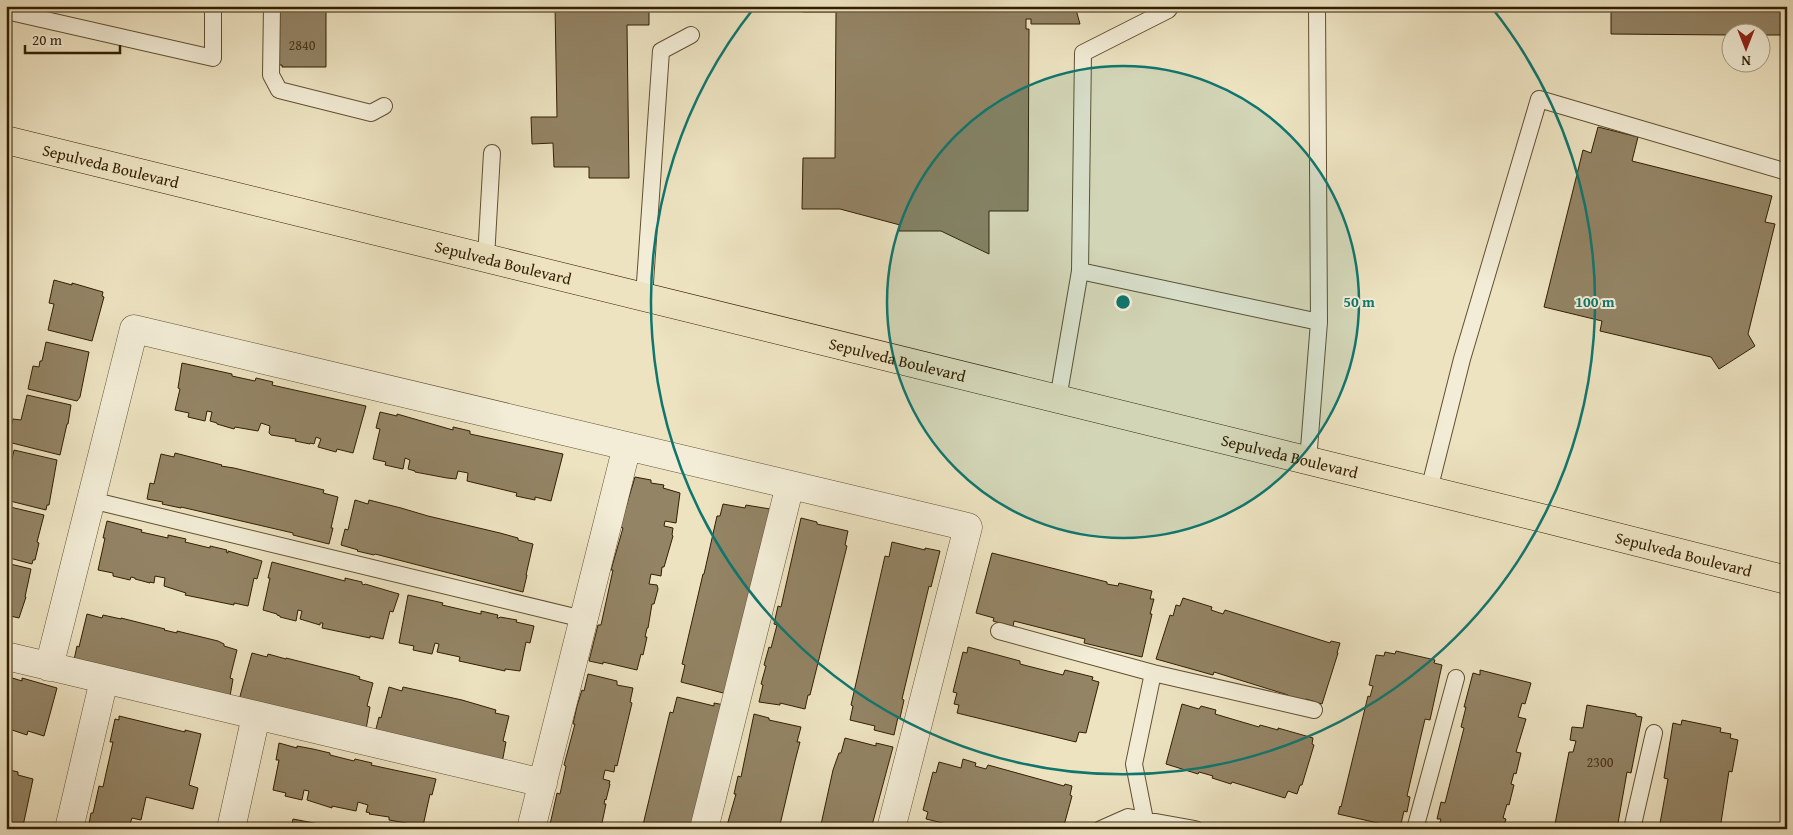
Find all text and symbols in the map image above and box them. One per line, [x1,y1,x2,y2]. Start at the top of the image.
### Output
scale bar [25,22,120,54]
north arrow [1720,22,1770,72]
text: 20 m [32,29,63,50]
house number: 2840 [289,35,316,55]
text: N [1741,51,1751,71]
street label: Sepulveda Boulevard [40,137,182,194]
street label: Sepulveda Boulevard [432,234,574,291]
text: 50 m [1343,291,1375,312]
text: 100 m [1575,291,1615,312]
centre of rings [1114,293,1132,311]
street label: Sepulveda Boulevard [827,331,969,388]
street label: Sepulveda Boulevard [1219,428,1361,484]
street label: Sepulveda Boulevard [1613,525,1755,583]
house number: 2300 [1587,752,1614,772]

